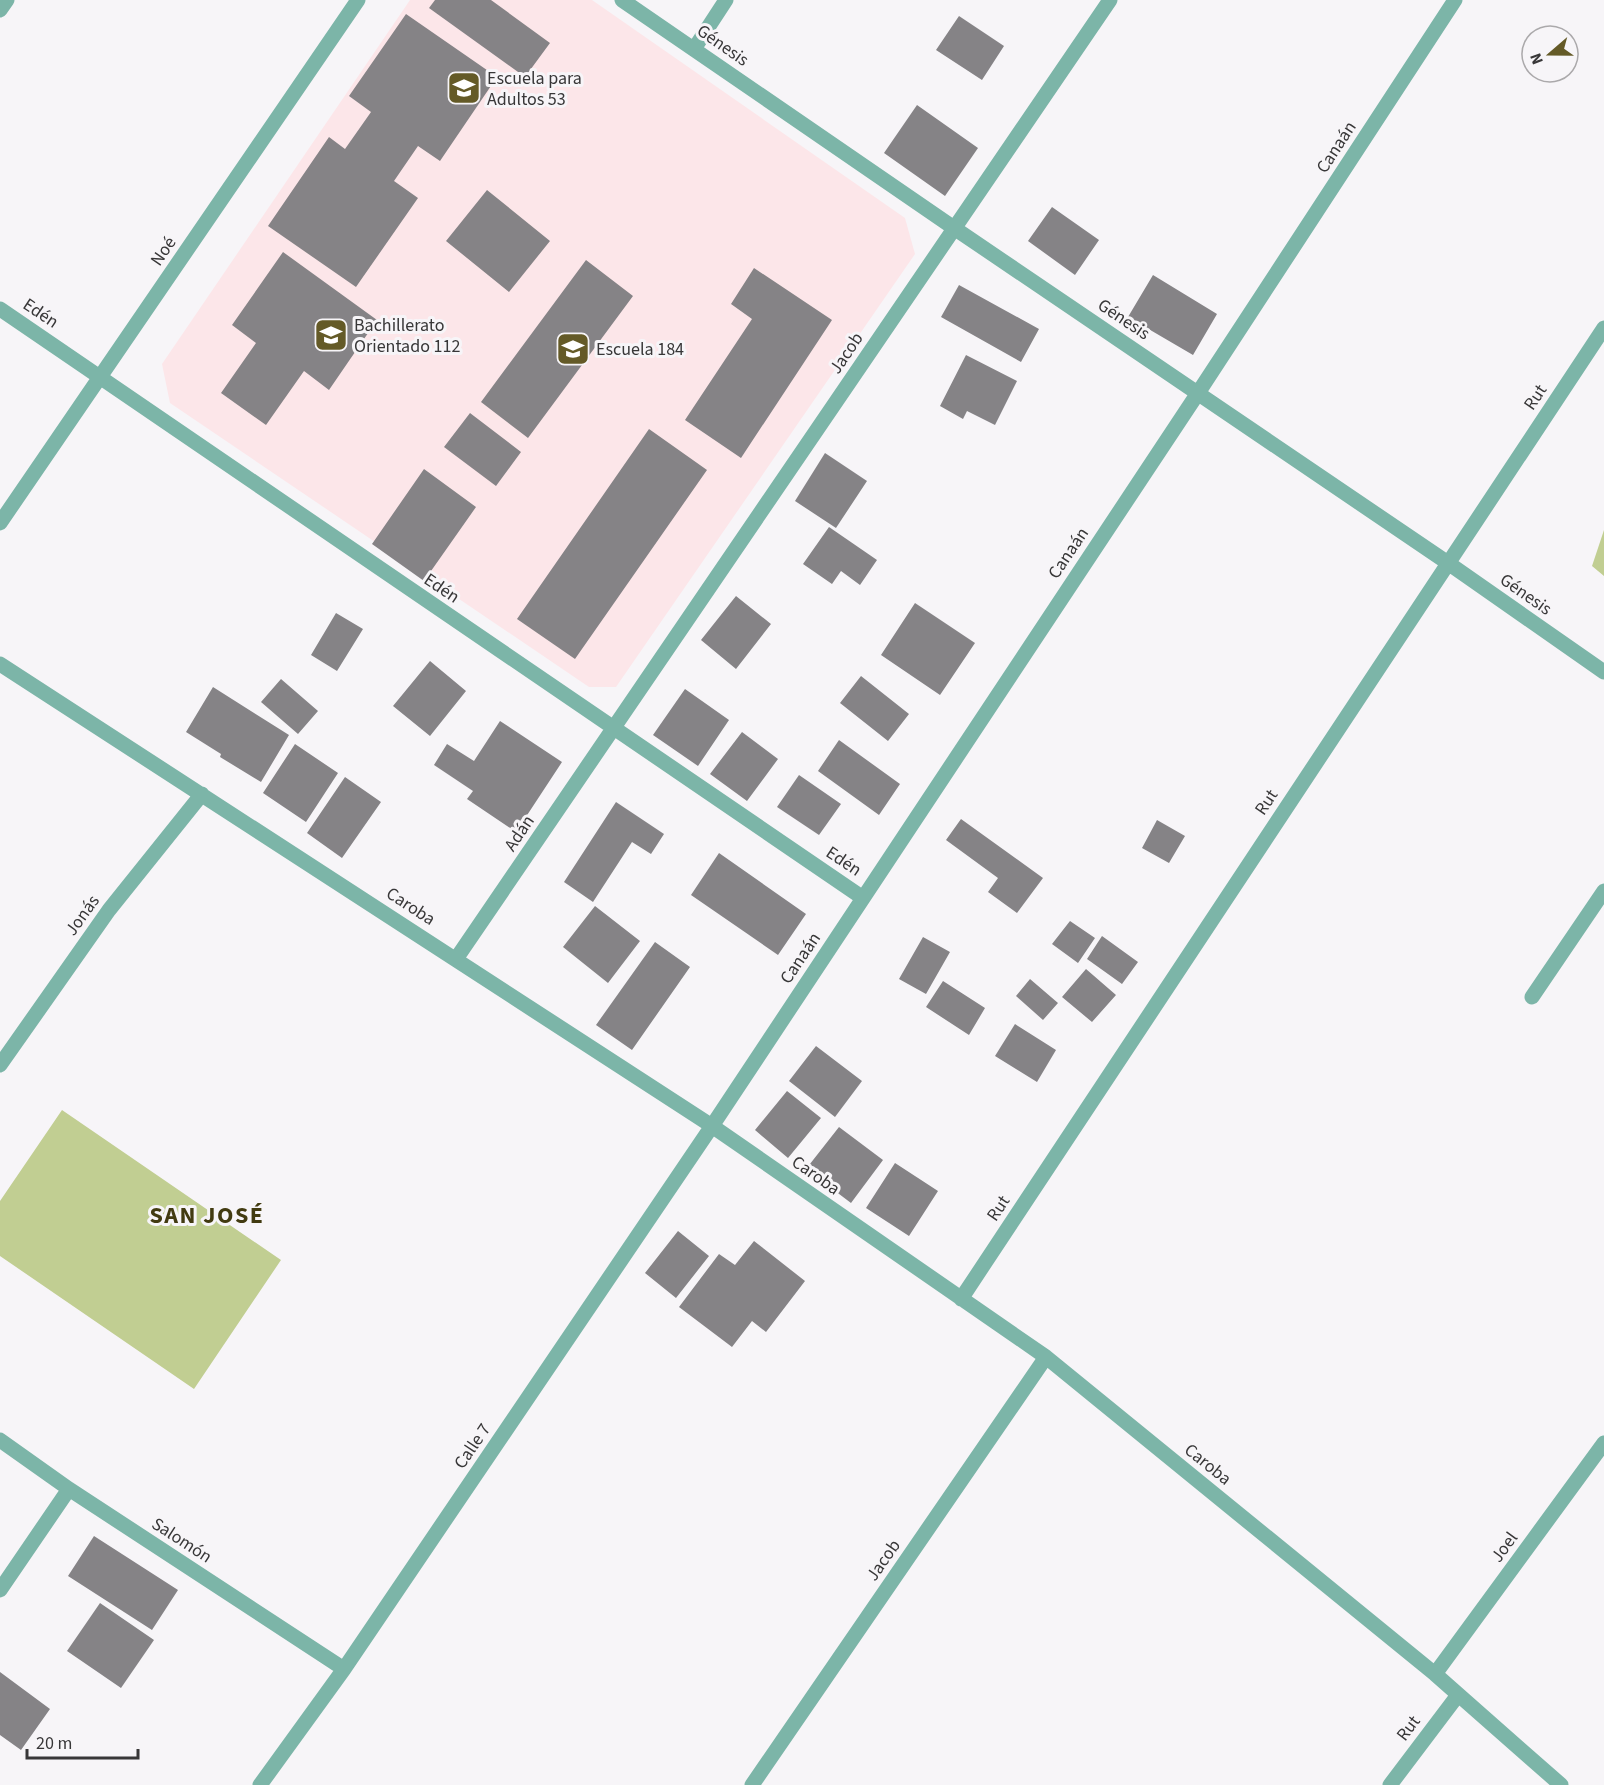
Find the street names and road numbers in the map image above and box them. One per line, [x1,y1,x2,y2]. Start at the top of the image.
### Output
street label: Génesis [692,18,754,72]
street label: Canaán [1310,116,1362,178]
street label: Noé [145,232,182,271]
street label: Edén [18,292,63,334]
street label: Génesis [1093,293,1155,346]
street label: Jacob [823,328,869,379]
street label: Rut [1518,379,1553,415]
street label: Canaán [1042,523,1095,584]
street label: Edén [419,567,464,609]
street label: Génesis [1495,567,1557,621]
street label: Rut [1249,784,1284,820]
street label: Adán [498,810,541,856]
street label: Edén [821,840,866,882]
street label: Caroba [381,881,440,932]
street label: Jonás [59,890,106,941]
street label: Canaán [774,928,827,989]
street label: Caroba [786,1150,845,1201]
street label: Rut [981,1190,1016,1226]
street label: Calle 7 [448,1419,497,1474]
street label: Caroba [1179,1438,1237,1491]
street label: Salomón [147,1512,217,1569]
street label: Joel [1485,1527,1524,1568]
street label: Jacob [860,1535,907,1586]
street label: Rut [1391,1710,1426,1746]

